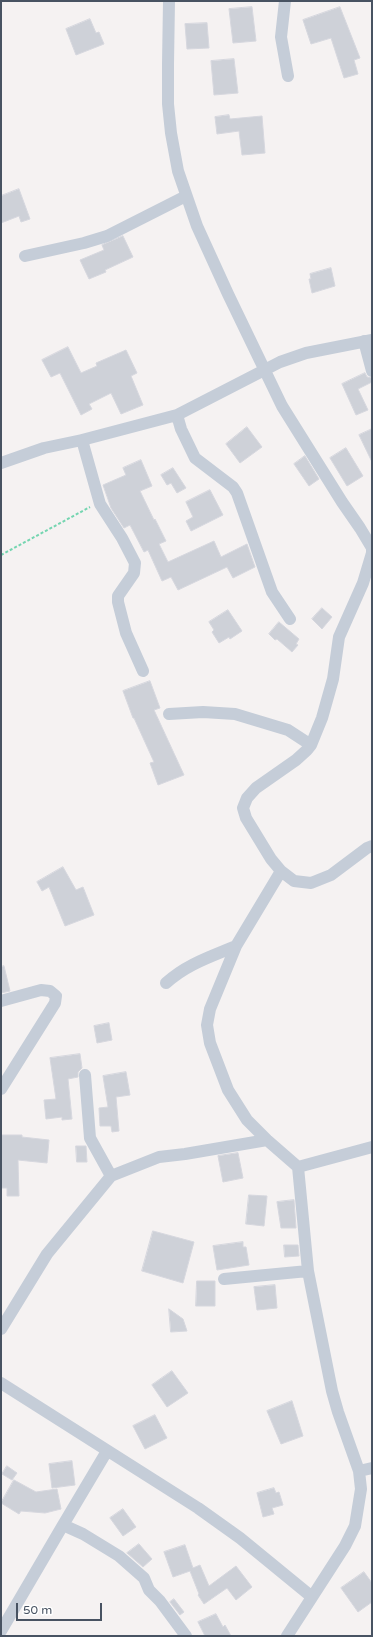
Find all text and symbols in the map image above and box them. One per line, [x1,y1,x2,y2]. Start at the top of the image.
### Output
scale bar [18,1595,104,1621]
text: 50 m [23,1603,52,1617]

